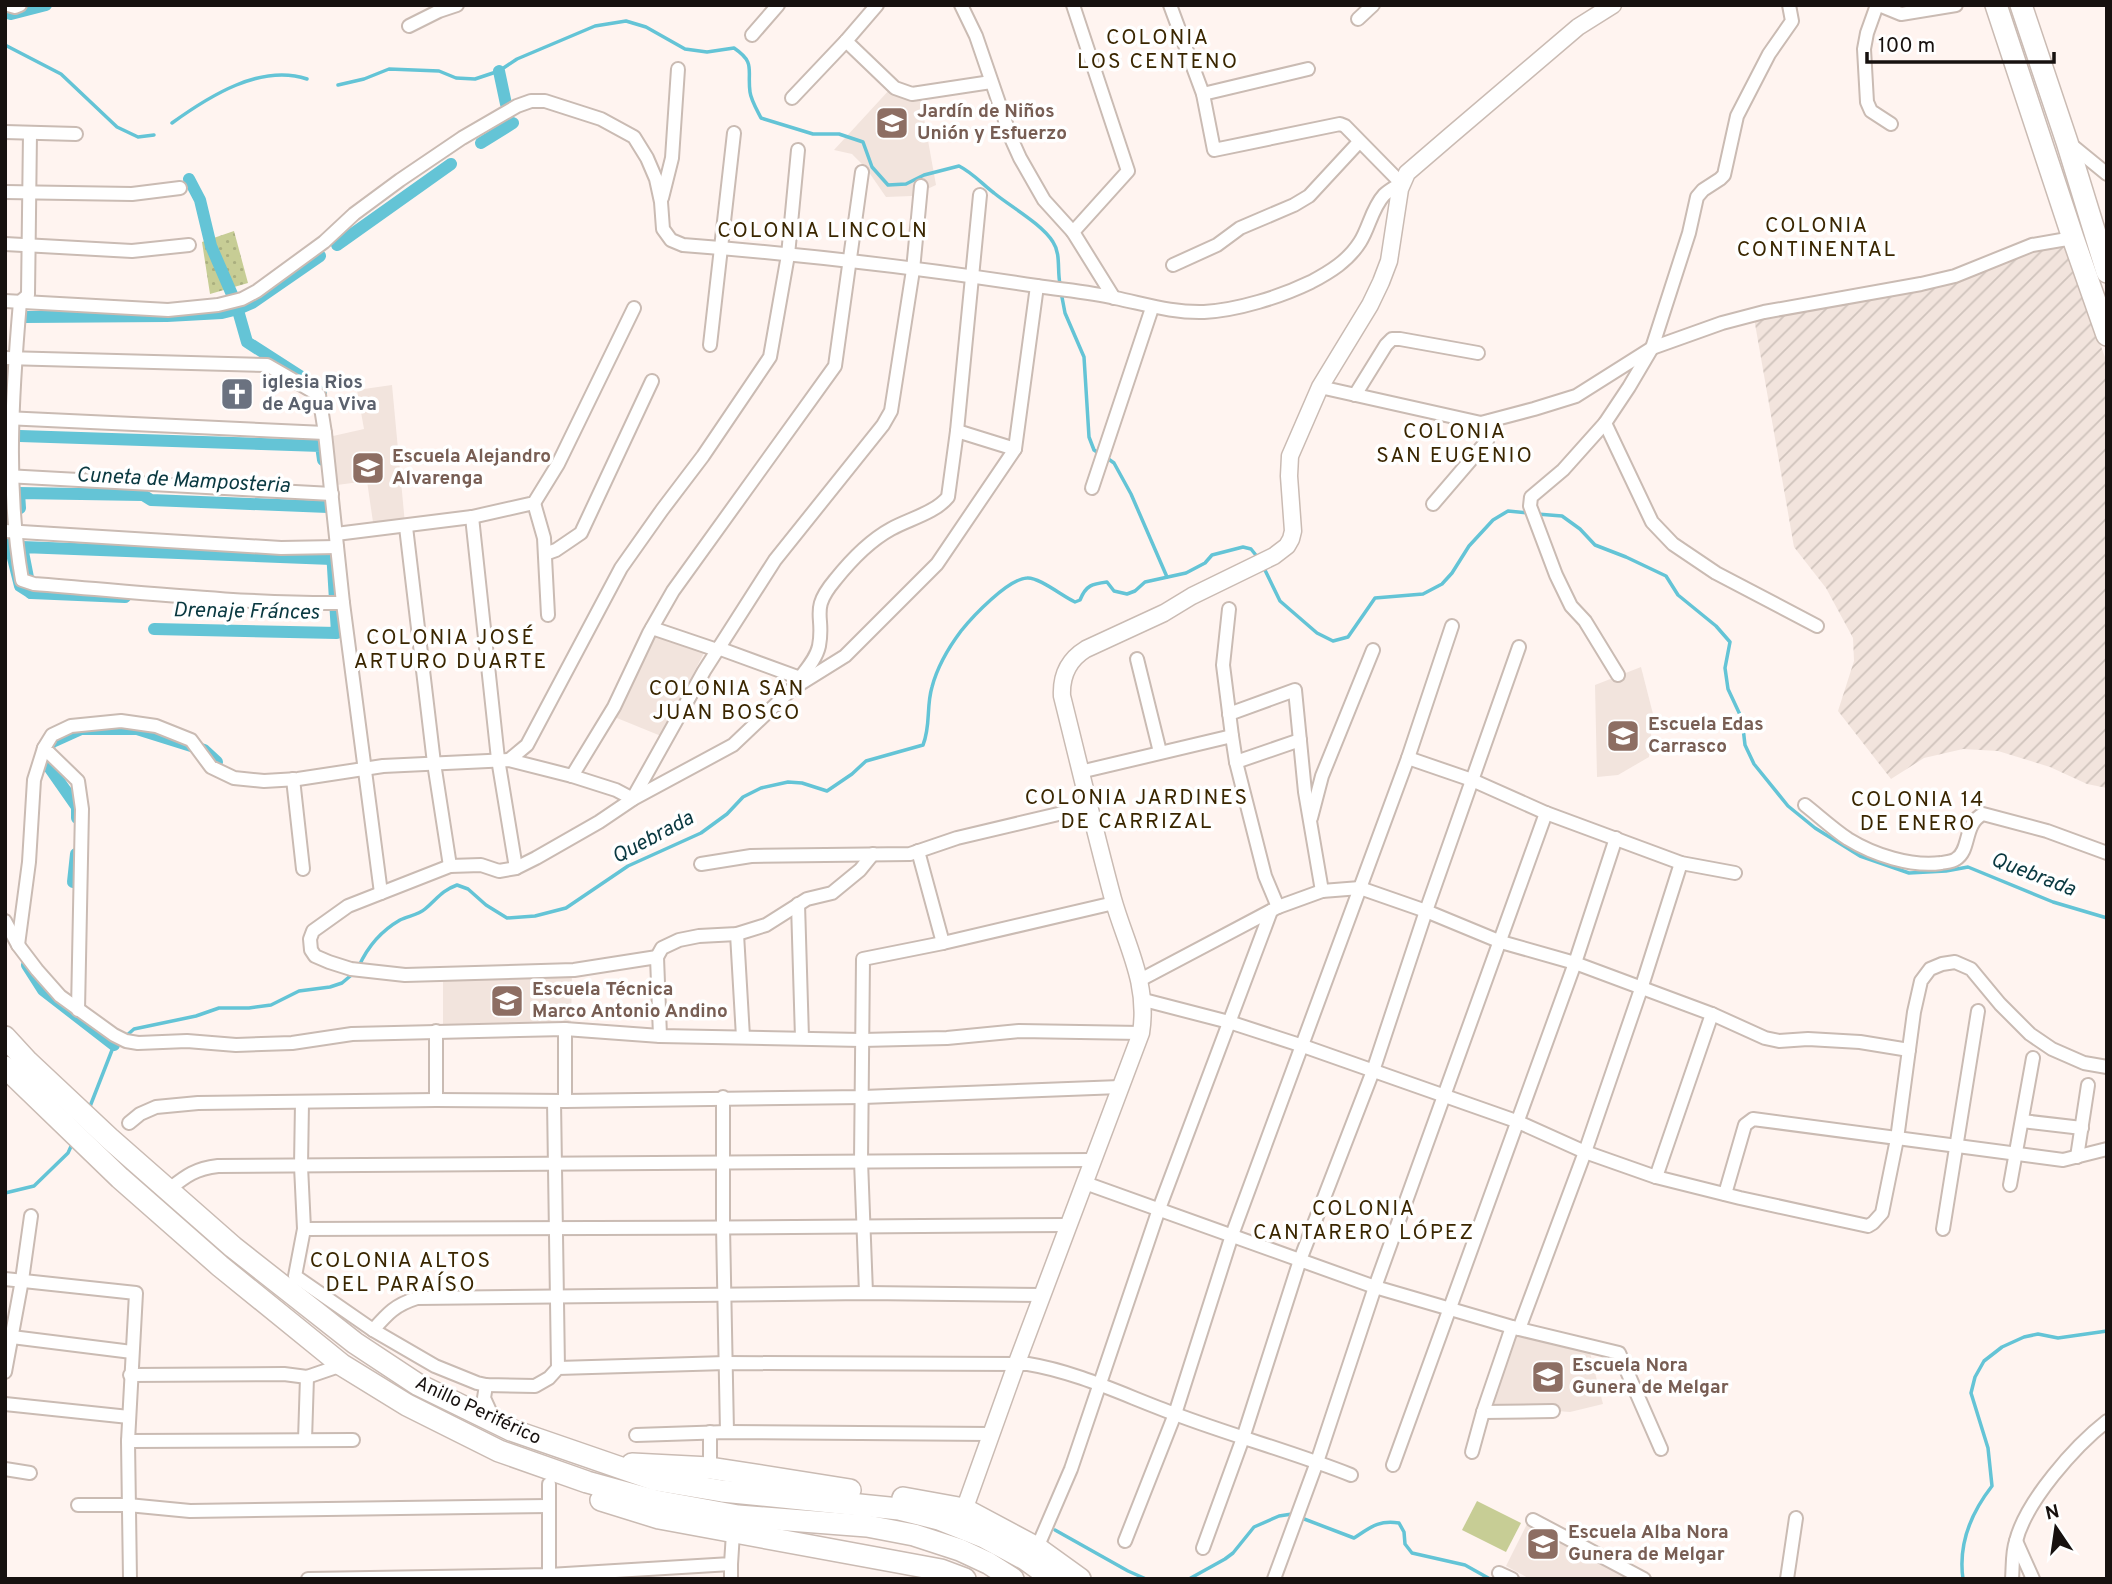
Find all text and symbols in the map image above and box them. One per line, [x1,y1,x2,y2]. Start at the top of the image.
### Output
scale bar [1867,21,2054,65]
district label: COLONIA LOS CENTENO [1077,25,1239,76]
text: 100 m [1878,33,1935,60]
place label: Jardín de Niños Unión y Esfuerzo [917,100,1067,146]
school or university icon: Jardín de Niños Unión y Esfuerzo [873,104,911,142]
district label: COLONIA CONTINENTAL [1737,213,1897,264]
district label: COLONIA LINCOLN [717,218,929,245]
place label: iglesia Rios de Agua Viva [262,371,377,417]
church icon: iglesia Rios de Agua Viva [218,375,256,413]
district label: COLONIA SAN EUGENIO [1376,419,1534,470]
place label: Escuela Alejandro Alvarenga [392,445,551,491]
school or university icon: Escuela Alejandro Alvarenga [349,449,387,487]
water label: Cuneta de Mamposteria [75,462,291,500]
water label: Drenaje Fránces [173,597,320,627]
district label: COLONIA JOSÉ ARTURO DUARTE [354,624,548,676]
district label: COLONIA SAN JUAN BOSCO [649,676,805,727]
place label: Escuela Edas Carrasco [1648,713,1764,759]
school or university icon: Escuela Edas Carrasco [1604,717,1642,755]
district label: COLONIA JARDINES DE CARRIZAL [1025,785,1249,836]
district label: COLONIA 14 DE ENERO [1851,787,1985,838]
water label: Quebrada [607,805,699,871]
water label: Quebrada [1987,846,2079,904]
place label: Escuela Técnica Marco Antonio Andino [532,978,728,1024]
school or university icon: Escuela Técnica Marco Antonio Andino [488,982,526,1020]
district label: COLONIA CANTARERO LÓPEZ [1253,1196,1475,1247]
district label: COLONIA ALTOS DEL PARAÍSO [310,1248,492,1299]
place label: Escuela Nora Gunera de Melgar [1572,1354,1729,1400]
school or university icon: Escuela Nora Gunera de Melgar [1529,1358,1567,1396]
street label: Anillo Periférico [411,1371,545,1451]
north arrow [2021,1493,2091,1563]
text: N [2043,1500,2062,1527]
place label: Escuela Alba Nora Gunera de Melgar [1568,1521,1729,1567]
school or university icon: Escuela Alba Nora Gunera de Melgar [1524,1525,1562,1563]

